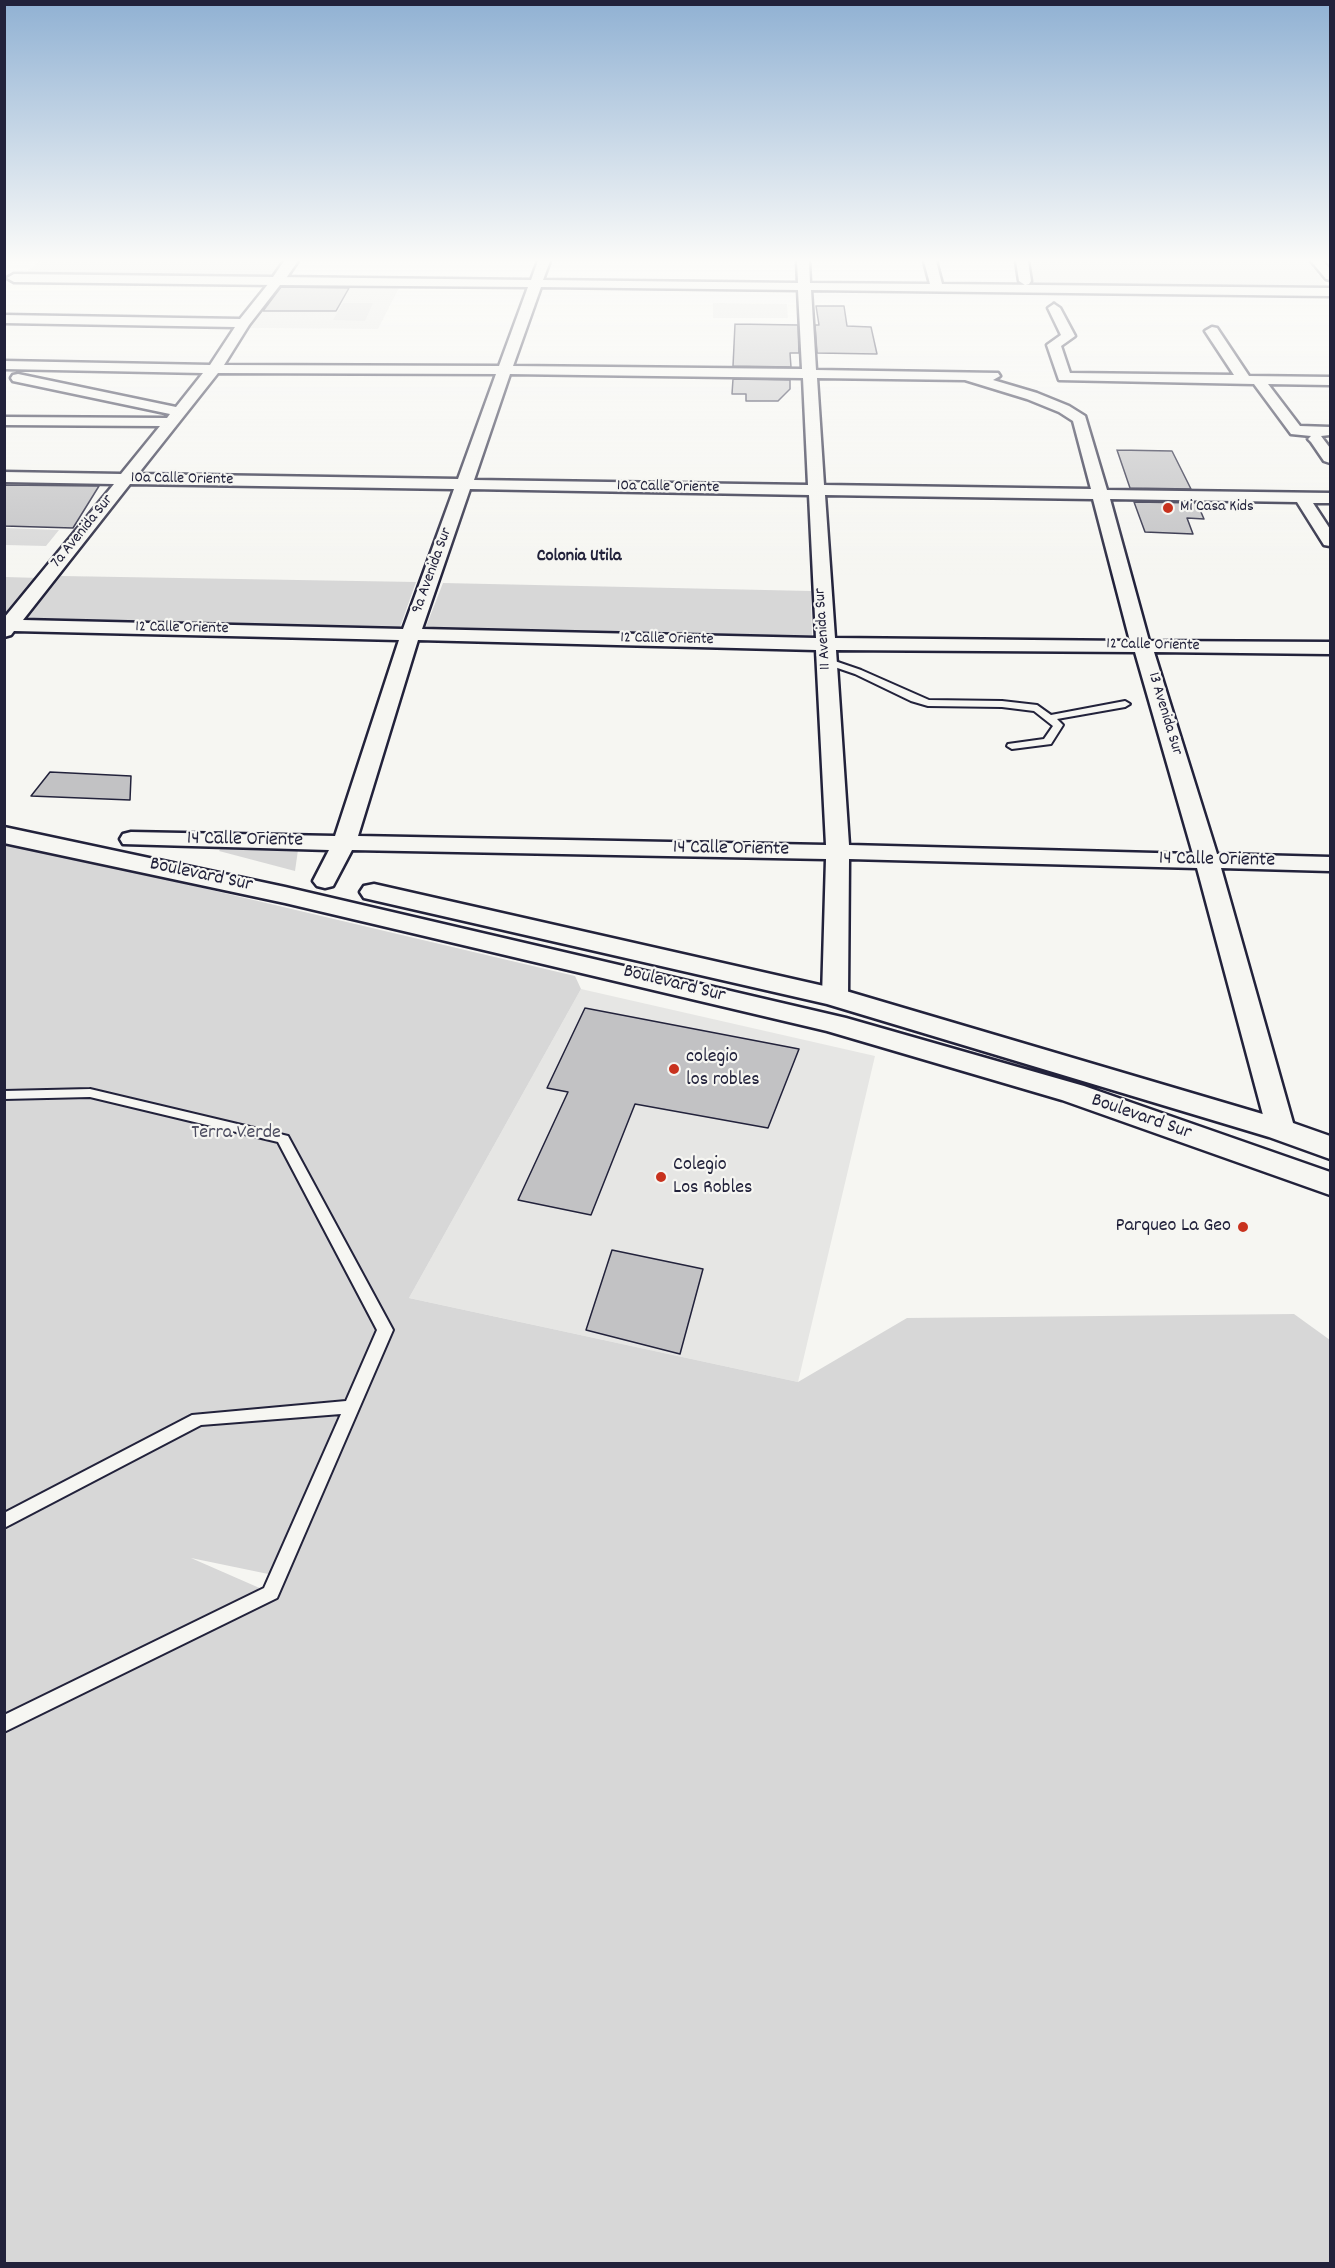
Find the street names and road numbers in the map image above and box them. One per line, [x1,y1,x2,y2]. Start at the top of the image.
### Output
street label: 10a Calle Oriente [131,470,233,490]
street label: 10a Calle Oriente [617,478,719,498]
street label: 7a Avenida Sur [48,492,118,572]
street label: 9a Avenida Sur [409,526,457,616]
street label: 11 Avenida Sur [812,587,836,671]
street label: 12 Calle Oriente [135,619,229,639]
street label: 12 Calle Oriente [620,630,714,650]
street label: 12 Calle Oriente [1106,636,1200,656]
street label: 13 Avenida Sur [1142,670,1186,758]
street label: 14 Calle Oriente [187,828,303,854]
street label: 14 Calle Oriente [673,837,789,863]
street label: 14 Calle Oriente [1159,848,1275,874]
street label: Boulevard Sur [147,853,255,899]
street label: Boulevard Sur [620,961,728,1009]
street label: Boulevard Sur [1088,1090,1194,1146]

